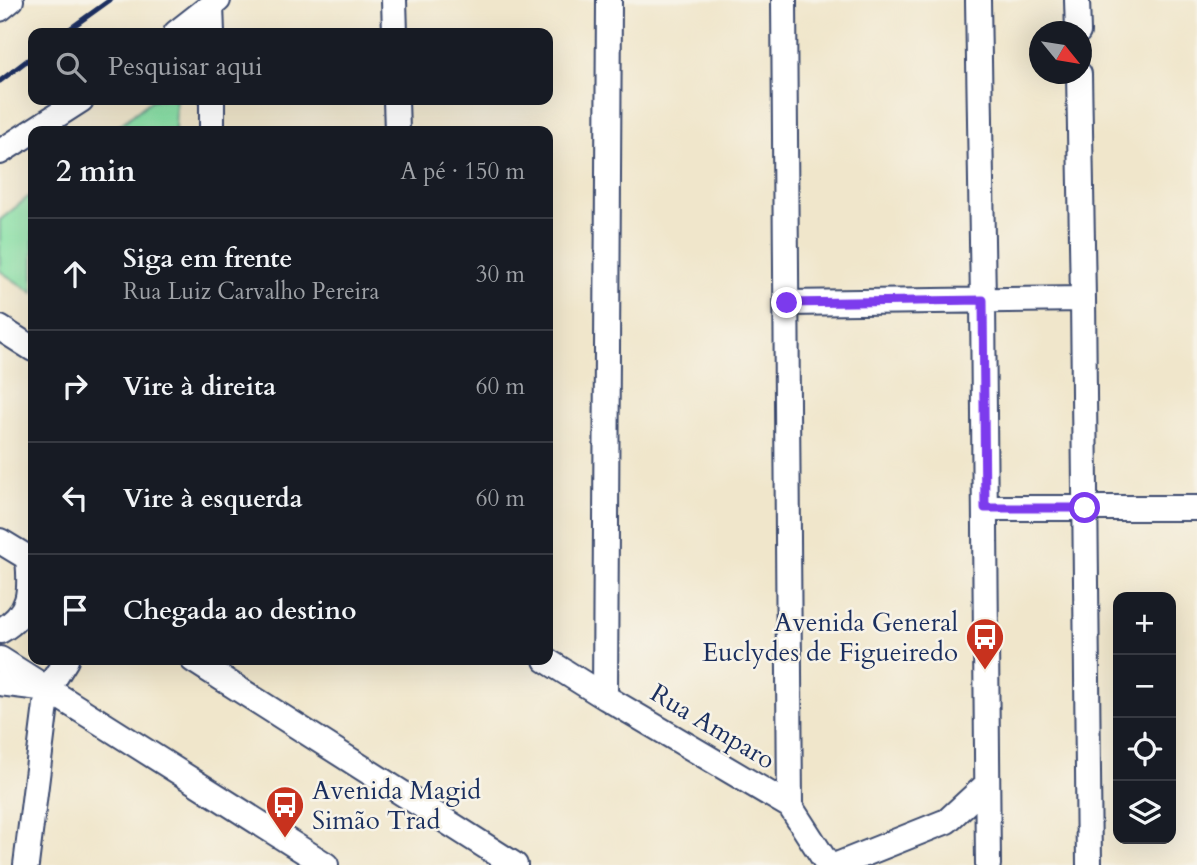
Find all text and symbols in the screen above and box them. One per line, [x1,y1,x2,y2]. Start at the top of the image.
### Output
north arrow [1029,21,1092,84]
search box [28,28,553,105]
icon: search [52,48,90,86]
text: Pesquisar aqui [108,49,263,84]
text: 2 min [56,151,136,192]
text: A pé · 150 m [401,156,525,187]
text: Siga em frente [123,241,292,276]
icon: ahead [56,255,94,293]
text: 30 m [476,259,525,290]
text: Rua Luiz Carvalho Pereira [123,276,379,307]
route end [771,287,802,318]
icon: right [56,367,94,405]
text: Vire à direita [123,369,276,404]
text: 60 m [476,371,525,402]
icon: left [56,479,94,517]
text: Vire à esquerda [123,481,303,516]
text: 60 m [476,483,525,514]
route start [1069,492,1100,523]
icon: arrive [56,591,94,629]
map controls [1113,592,1176,844]
button: + [1113,592,1176,655]
text: Chegada ao destino [123,593,356,628]
place label: Avenida General Euclydes de Figueiredo [702,605,958,670]
bus stop icon: Avenida General Euclydes de Figueiredo [964,616,1006,671]
button: − [1113,655,1176,718]
street label: Rua Amparo [644,675,782,777]
button: locate [1113,718,1176,781]
place label: Avenida Magid Simão Trad [312,773,481,838]
button: layers [1113,781,1176,844]
bus stop icon: Avenida Magid Simão Trad [264,784,306,839]

